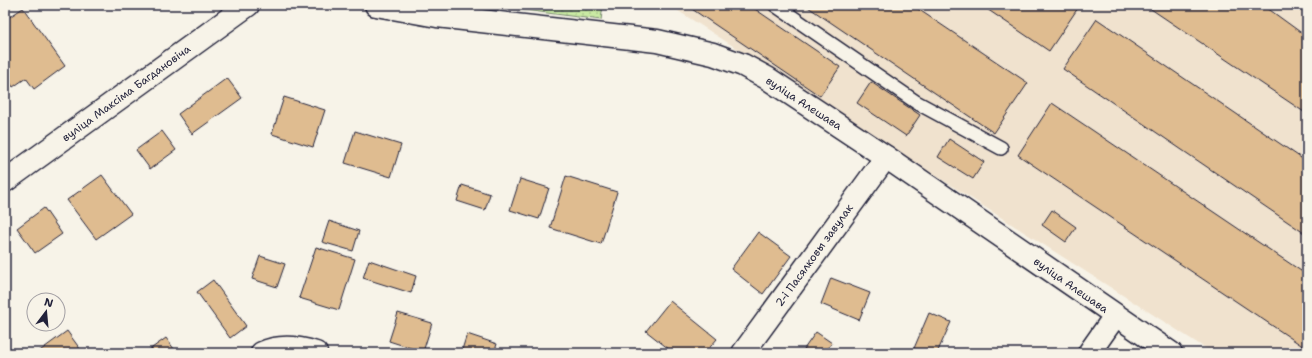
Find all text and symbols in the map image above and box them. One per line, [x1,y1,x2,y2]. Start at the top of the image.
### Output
street label: вуліца Максіма Багдановіча [59,42,194,145]
street label: вуліца Алешава [763,73,845,134]
street label: 2-і Пасялковы завулак [772,201,857,310]
street label: вуліца Алешава [1030,254,1111,317]
north arrow [26,292,66,332]
text: N [42,294,55,311]

